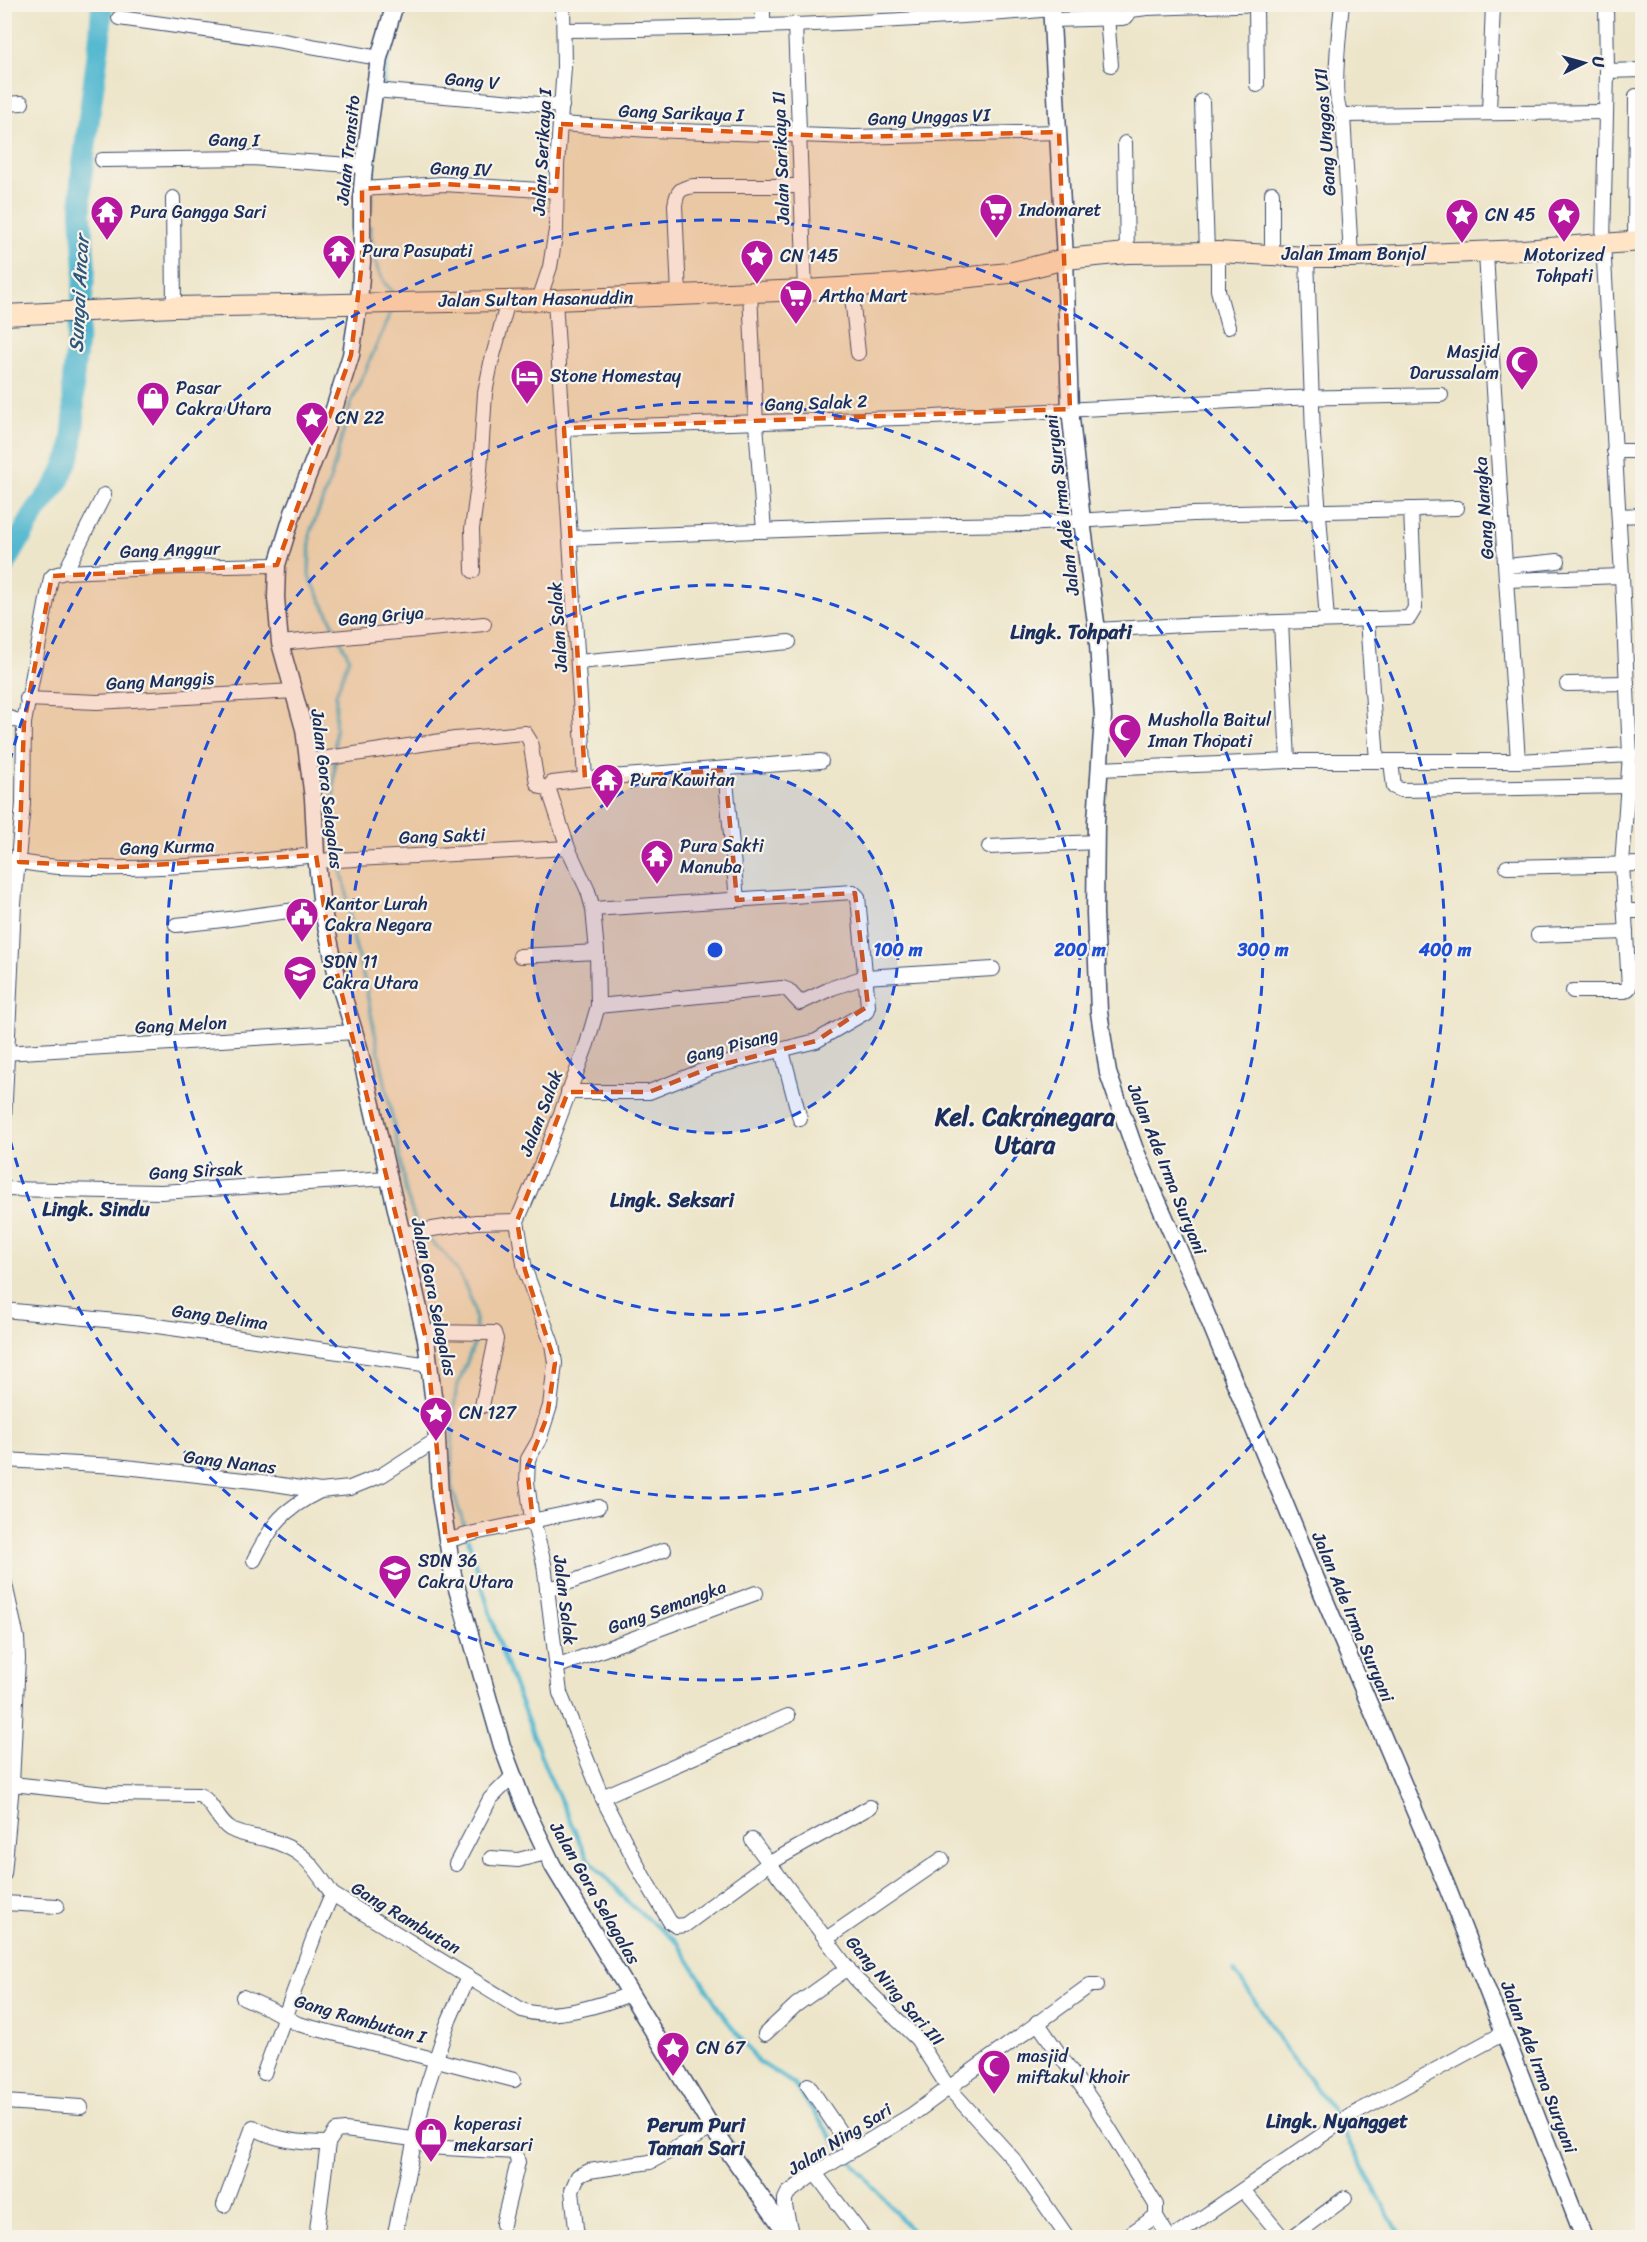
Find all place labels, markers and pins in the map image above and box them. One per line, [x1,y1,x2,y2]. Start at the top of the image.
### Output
supermarket icon: Indomaret [978,192,1014,239]
temple icon: Pura Gangga Sari [89,194,125,241]
place label: Indomaret [1018,194,1101,226]
place label: Pura Gangga Sari [130,196,267,228]
place icon: Motorized Tohpati [1546,196,1582,243]
place icon: CN 45 [1444,197,1480,244]
place label: CN 45 [1485,199,1536,231]
temple icon: Pura Pasupati [321,233,357,280]
place label: Pura Pasupati [362,235,474,267]
place icon: CN 145 [739,238,775,285]
place label: Motorized Tohpati [1524,239,1606,292]
place label: CN 145 [780,240,839,272]
supermarket icon: Artha Mart [778,278,814,325]
place label: Artha Mart [818,280,908,312]
place label: Masjid Darussalam [1409,336,1501,389]
mosque icon: Masjid Darussalam [1504,344,1540,391]
hotel icon: Stone Homestay [509,358,545,405]
place label: Stone Homestay [550,360,682,392]
place label: Pasar Cakra Utara [176,372,272,425]
shop icon: Pasar Cakra Utara [135,380,171,427]
place icon: CN 22 [294,400,330,447]
place label: CN 22 [335,402,384,434]
place label: Musholla Baitul Iman Thopati [1147,704,1272,757]
mosque icon: Musholla Baitul Iman Thopati [1107,712,1143,759]
temple icon: Pura Kawitan [589,762,625,809]
place label: Pura Kawitan [630,764,735,796]
place label: Pura Sakti Manuba [680,830,765,883]
temple icon: Pura Sakti Manuba [639,838,675,885]
place label: Kantor Lurah Cakra Negara [325,888,433,941]
public building icon: Kantor Lurah Cakra Negara [284,896,320,943]
centre of rings [705,940,725,960]
place label: SDN 11 Cakra Utara [323,946,419,999]
school or university icon: SDN 11 Cakra Utara [282,954,318,1001]
place icon: CN 127 [418,1395,454,1442]
place label: CN 127 [459,1397,518,1429]
place label: SDN 36 Cakra Utara [418,1545,514,1598]
school or university icon: SDN 36 Cakra Utara [377,1553,413,1600]
place icon: CN 67 [655,2030,691,2077]
place label: CN 67 [696,2032,747,2064]
place label: masjid miftakul khoir [1017,2040,1131,2093]
mosque icon: masjid miftakul khoir [976,2048,1012,2095]
place label: koperasi mekarsari [454,2108,534,2161]
shop icon: koperasi mekarsari [413,2116,449,2163]

